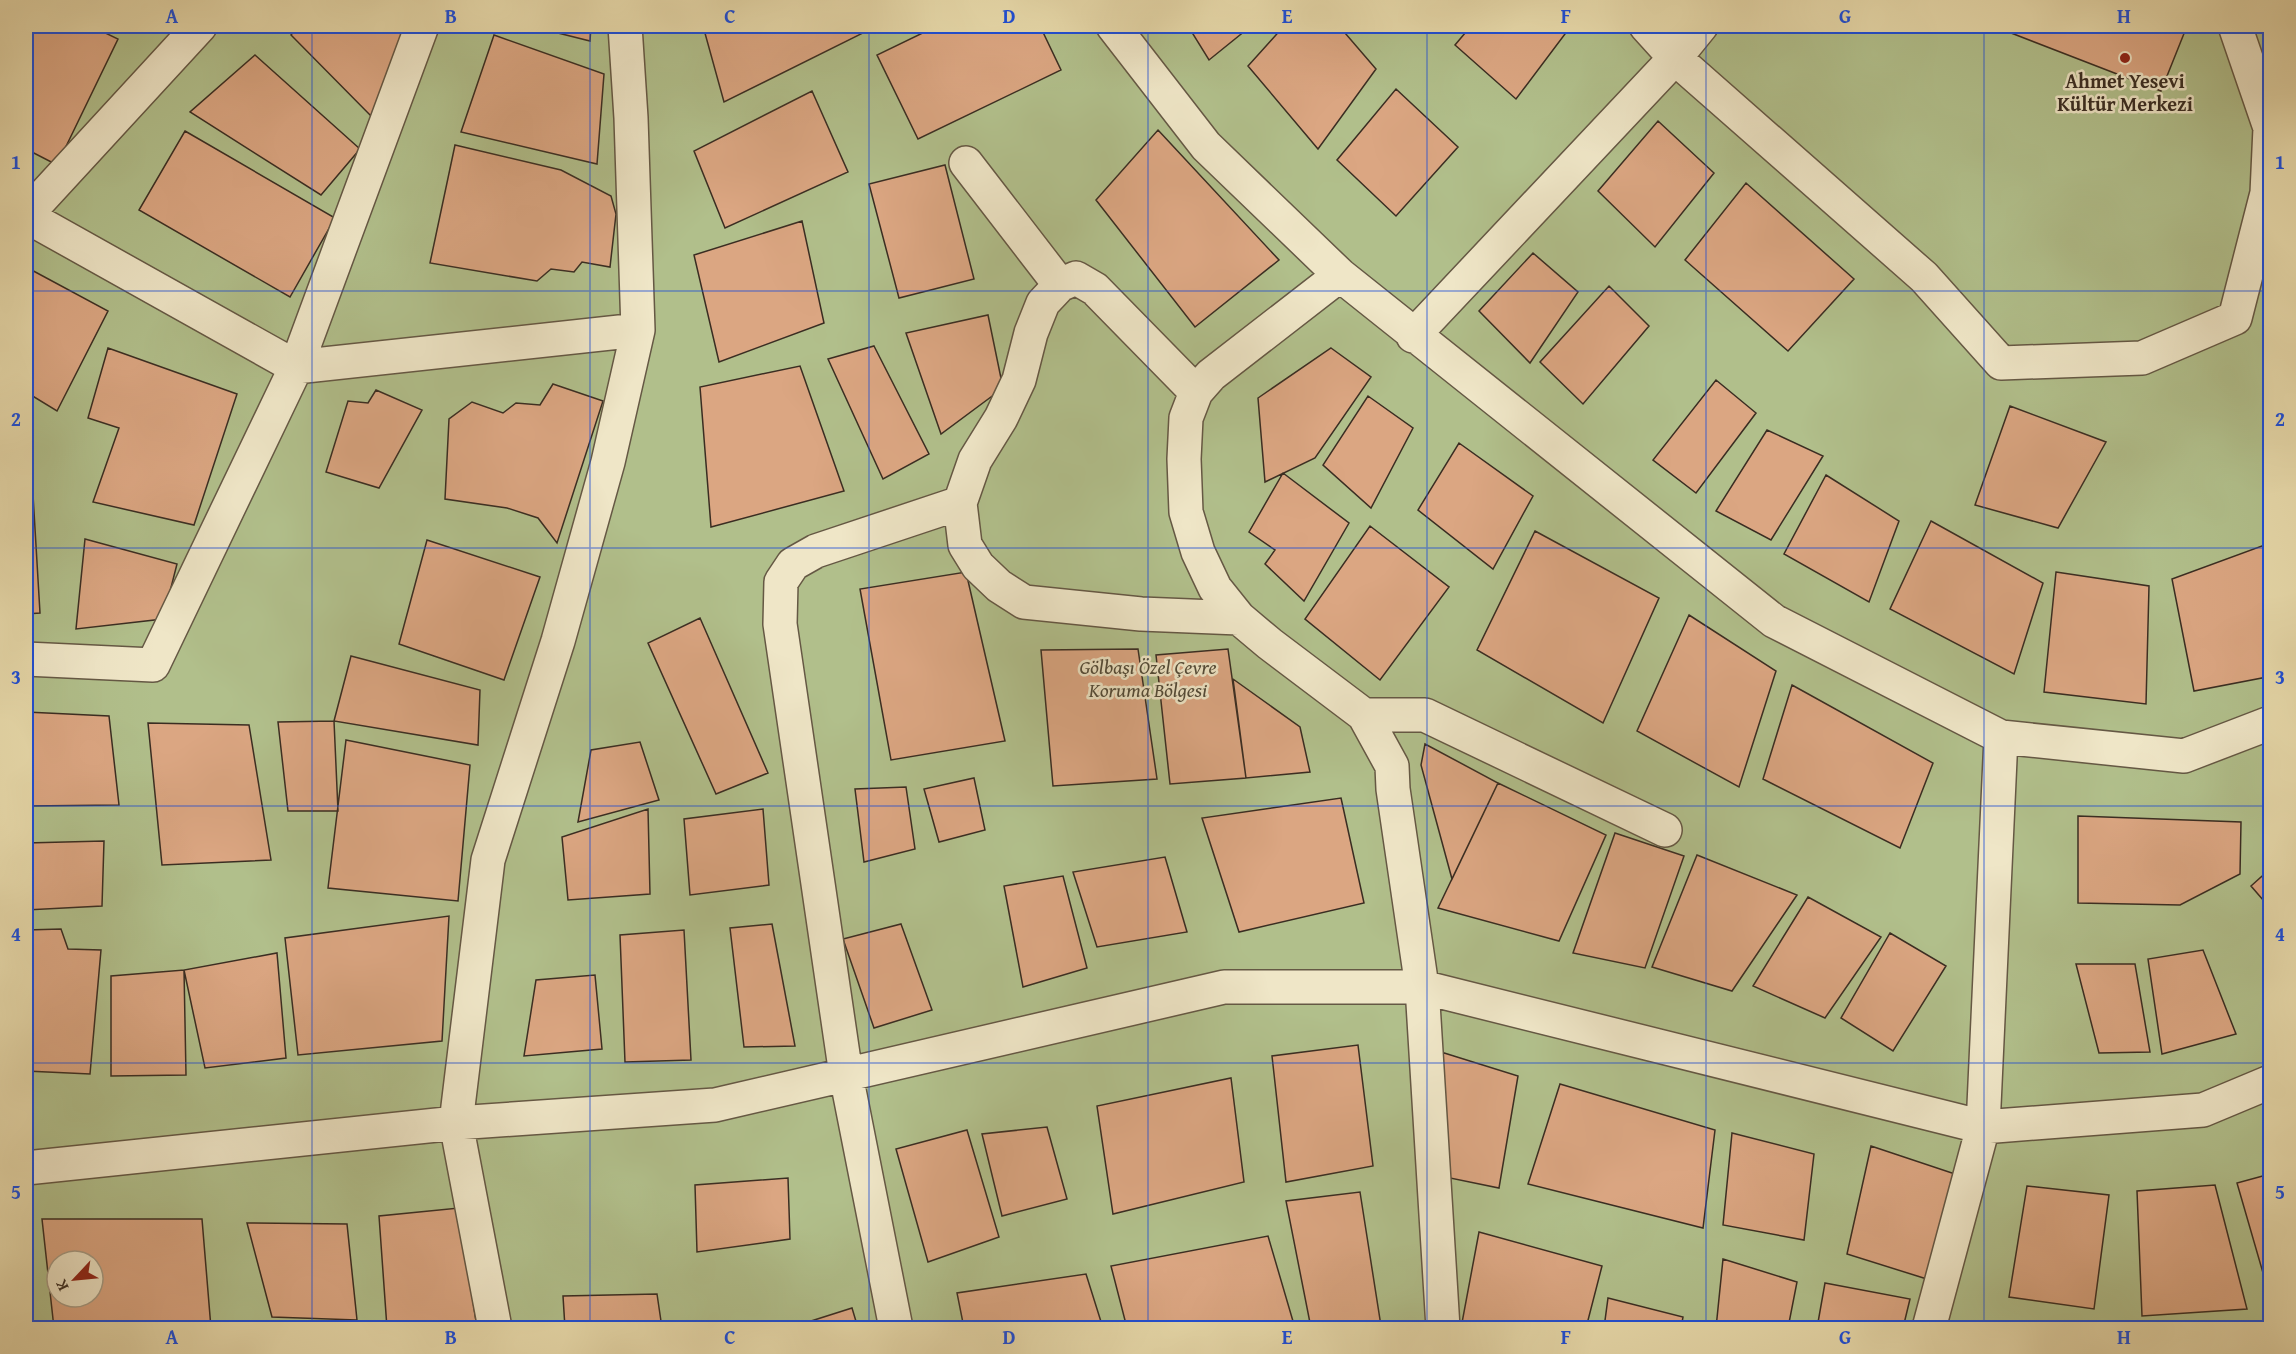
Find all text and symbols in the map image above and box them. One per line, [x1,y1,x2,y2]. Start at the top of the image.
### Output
text: A [166,1,179,30]
text: B [445,1,457,30]
text: C [724,1,736,30]
text: D [1002,1,1016,30]
text: E [1282,1,1293,30]
text: F [1561,1,1571,30]
text: G [1839,1,1851,30]
text: H [2117,1,2131,30]
marker: Ahmet Yesevi Kültür Merkezi [2118,51,2132,65]
place label: Ahmet Yesevi Kültür Merkezi [2057,66,2193,118]
text: 1 [11,147,21,176]
text: 1 [2275,147,2285,176]
text: 2 [11,404,21,433]
text: 2 [2275,404,2285,433]
park label: Gölbaşı Özel Çevre Koruma Bölgesi [1080,652,1216,704]
text: 3 [11,662,21,691]
text: 3 [2275,662,2285,691]
text: 4 [11,919,21,948]
text: 4 [2275,919,2285,948]
text: 5 [11,1177,21,1206]
text: 5 [2275,1177,2285,1206]
north arrow [45,1249,105,1309]
text: K [48,1275,75,1295]
text: A [166,1322,179,1351]
text: B [445,1322,457,1351]
text: C [724,1322,736,1351]
text: D [1002,1322,1016,1351]
text: E [1282,1322,1293,1351]
text: F [1561,1322,1571,1351]
text: G [1839,1322,1851,1351]
text: H [2117,1322,2131,1351]

